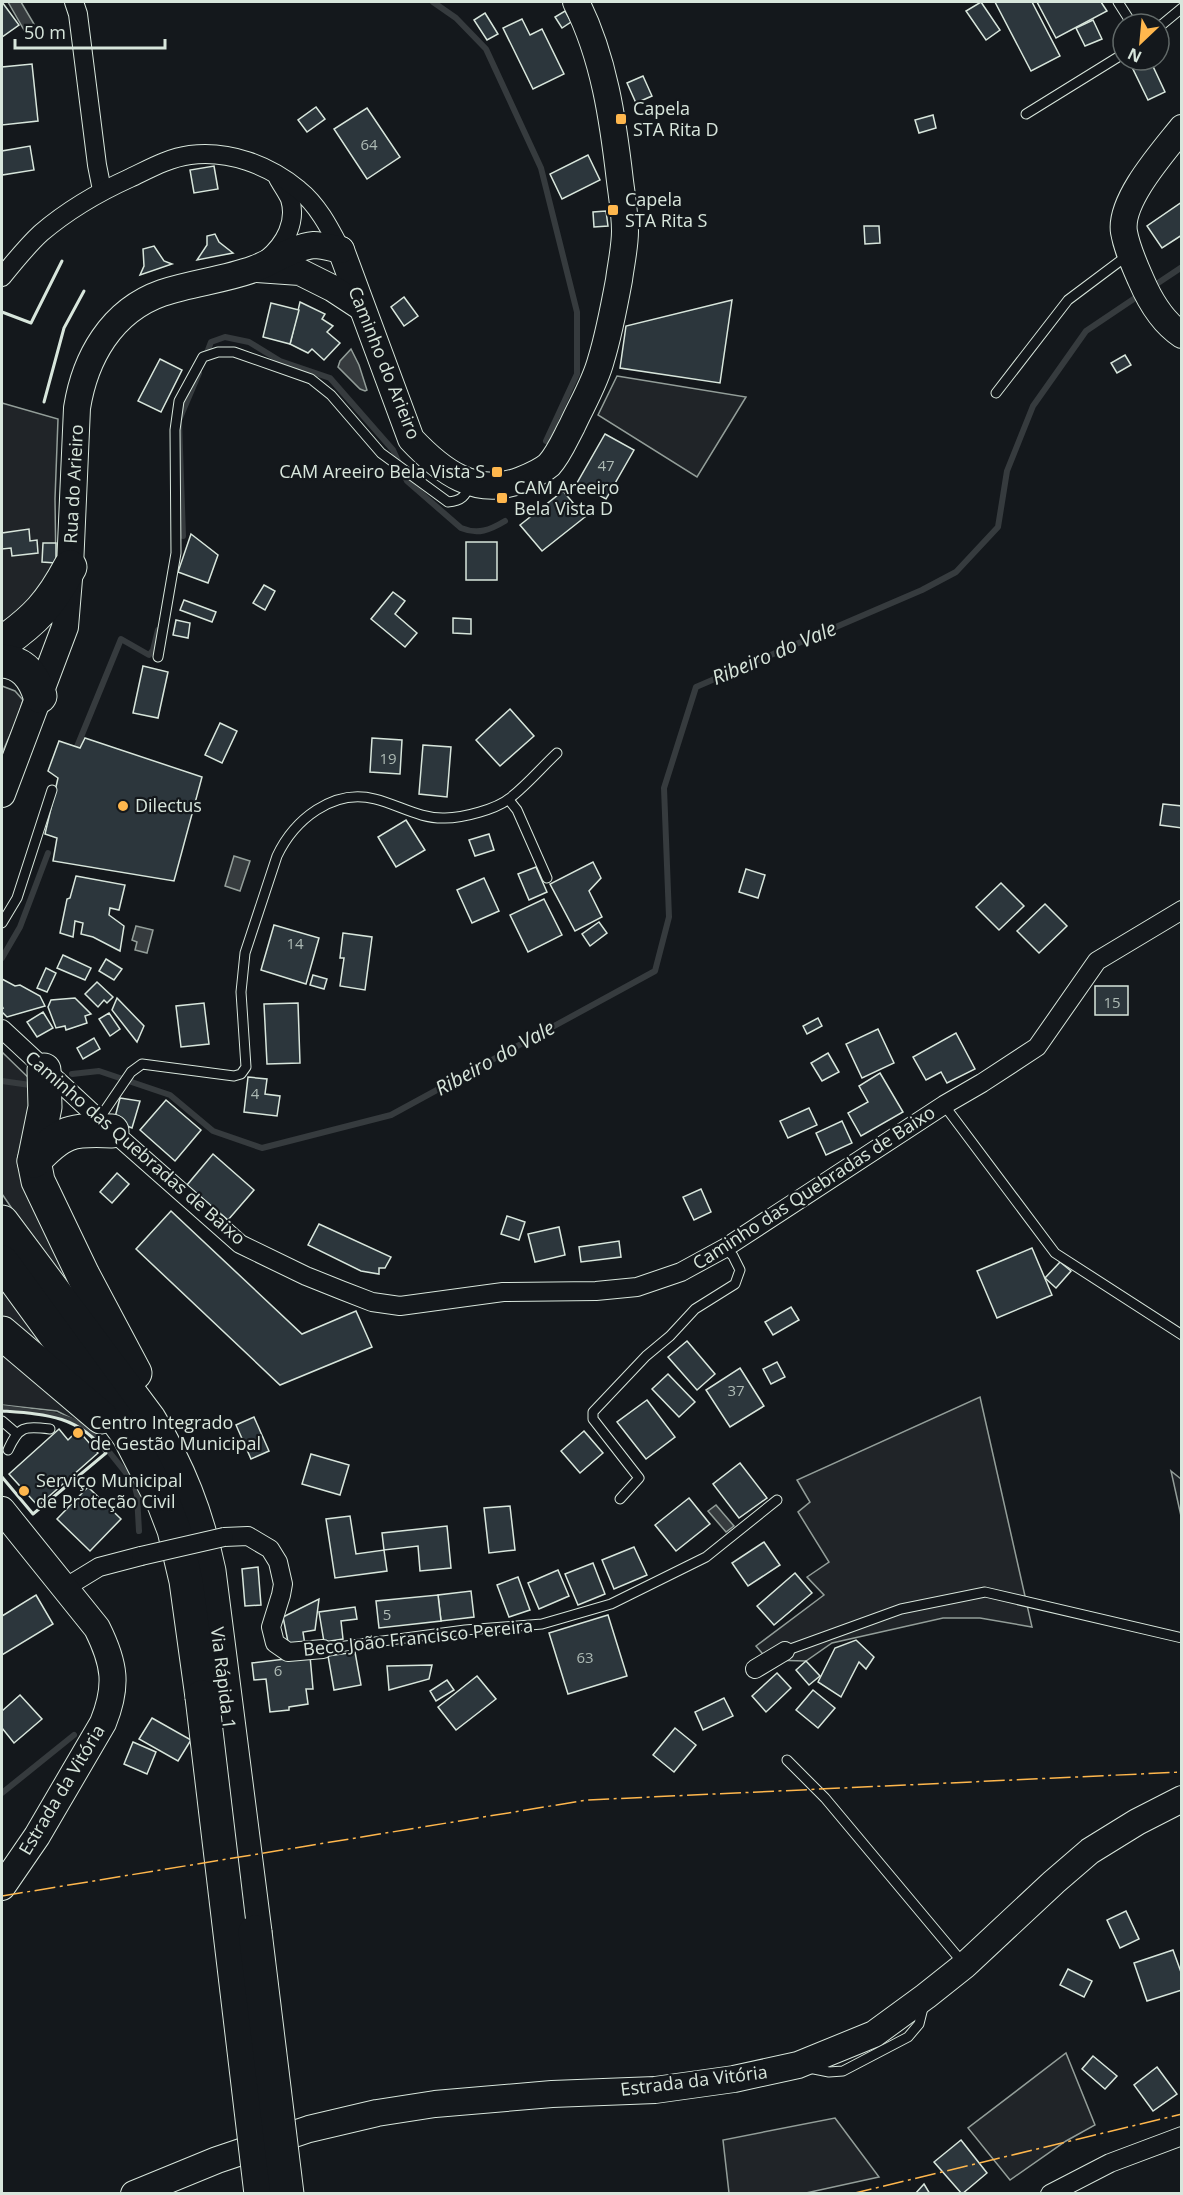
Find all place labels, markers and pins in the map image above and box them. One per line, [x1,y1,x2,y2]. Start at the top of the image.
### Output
place label: Capela STA Rita D [633,96,719,141]
marker: Capela STA Rita D [614,112,628,126]
place label: Capela STA Rita S [625,187,708,232]
marker: Capela STA Rita S [606,203,620,217]
place label: CAM Areeiro Bela Vista S [279,459,485,483]
marker: CAM Areeiro Bela Vista S [490,465,504,479]
place label: CAM Areeiro Bela Vista D [514,475,619,520]
marker: CAM Areeiro Bela Vista D [495,491,509,505]
place label: Dilectus [135,793,202,817]
marker: Dilectus [116,799,130,813]
place label: Centro Integrado de Gestão Municipal [90,1410,261,1455]
marker: Centro Integrado de Gestão Municipal [71,1426,85,1440]
place label: Serviço Municipal de Proteção Civil [36,1468,183,1513]
marker: Serviço Municipal de Proteção Civil [17,1484,31,1498]

